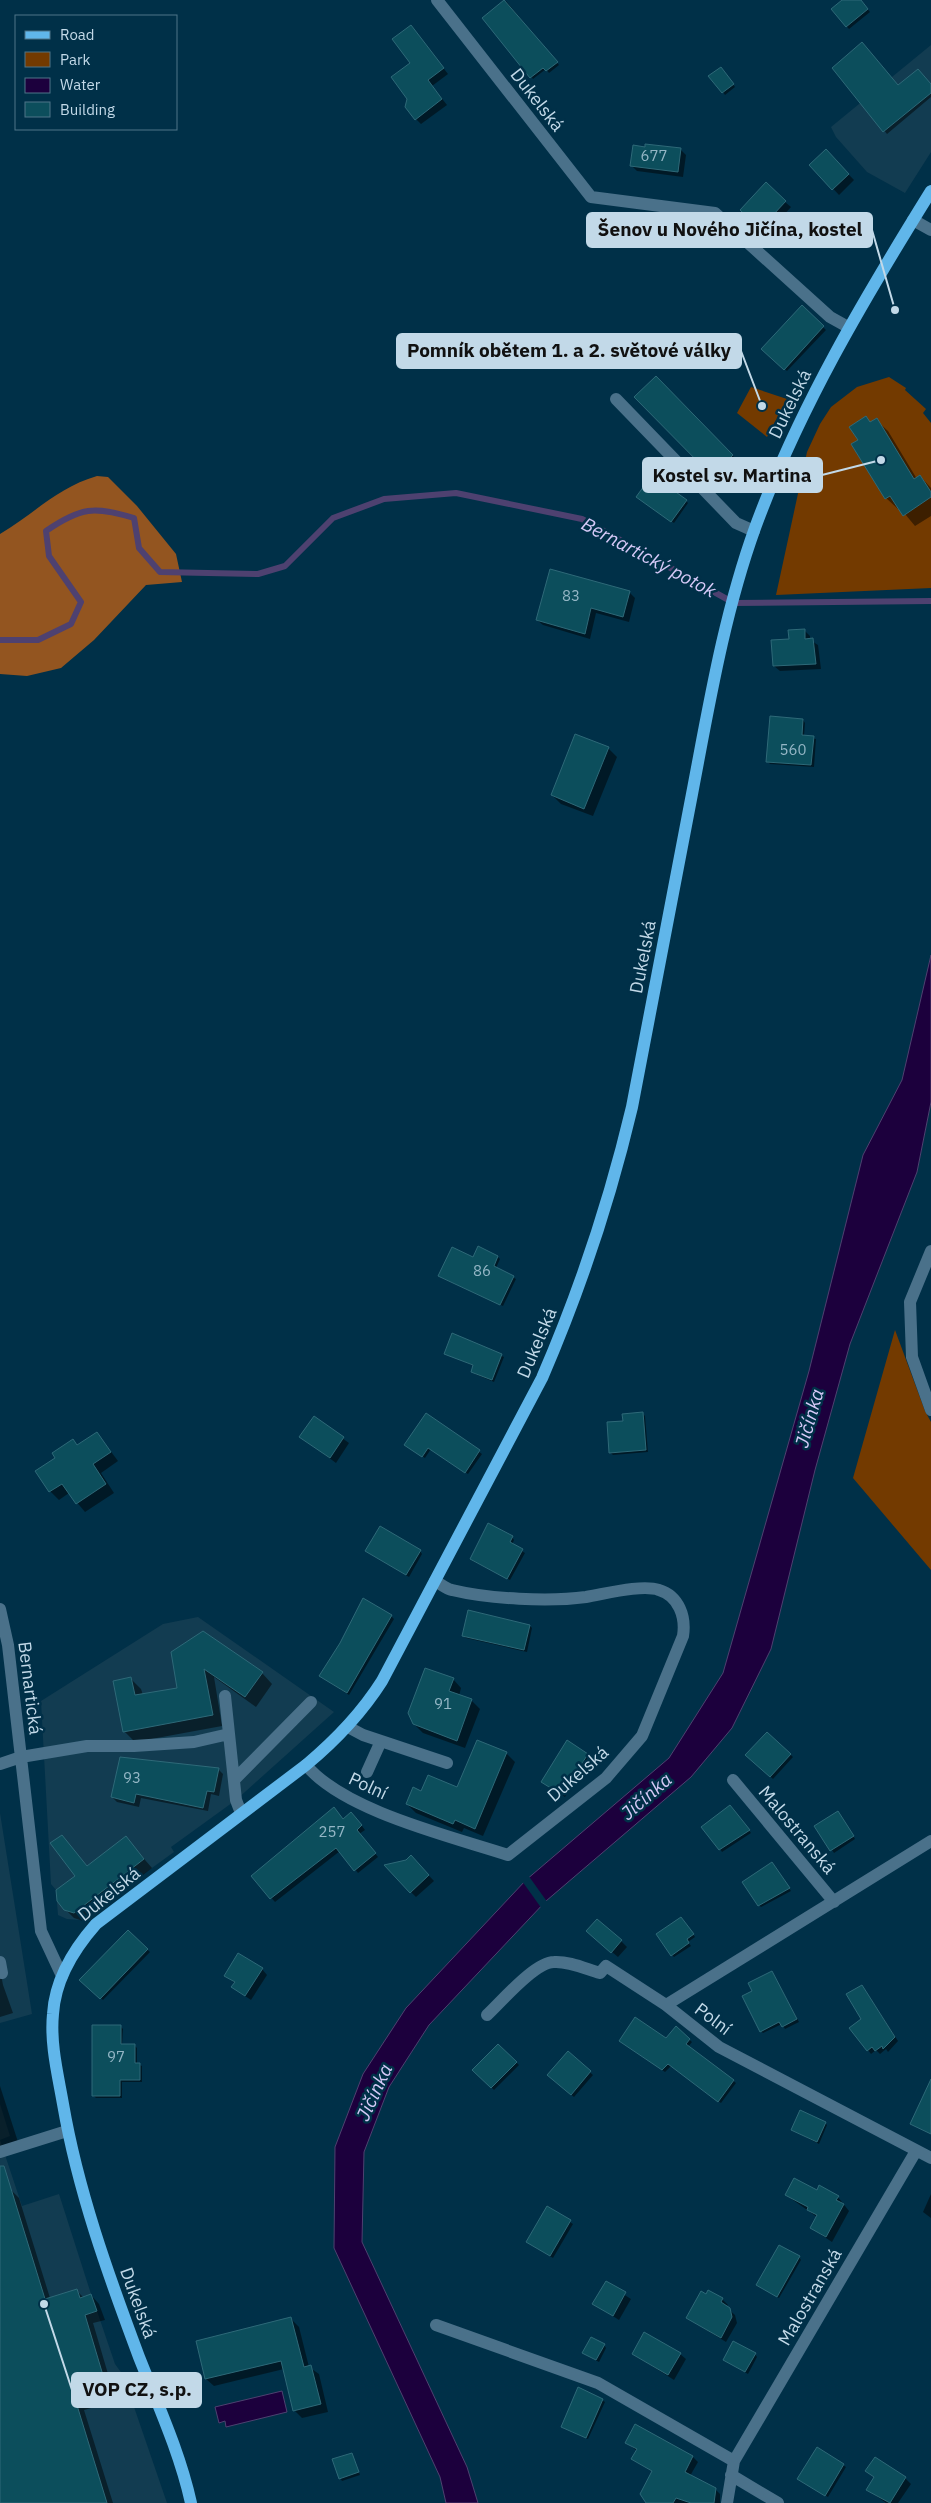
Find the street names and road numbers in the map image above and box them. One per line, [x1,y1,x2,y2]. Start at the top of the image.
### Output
street label: Dukelská [506,63,569,136]
street label: Dukelská [763,365,816,442]
street label: Dukelská [624,918,661,995]
street label: Dukelská [511,1304,562,1381]
street label: Bernartická [13,1640,48,1736]
street label: Dukelská [542,1740,613,1807]
street label: Polní [345,1767,392,1805]
street label: Malostranská [754,1781,841,1879]
street label: Dukelská [73,1861,145,1926]
street label: Polní [690,1997,737,2040]
street label: Malostranská [773,2244,847,2349]
street label: Dukelská [115,2264,162,2342]

